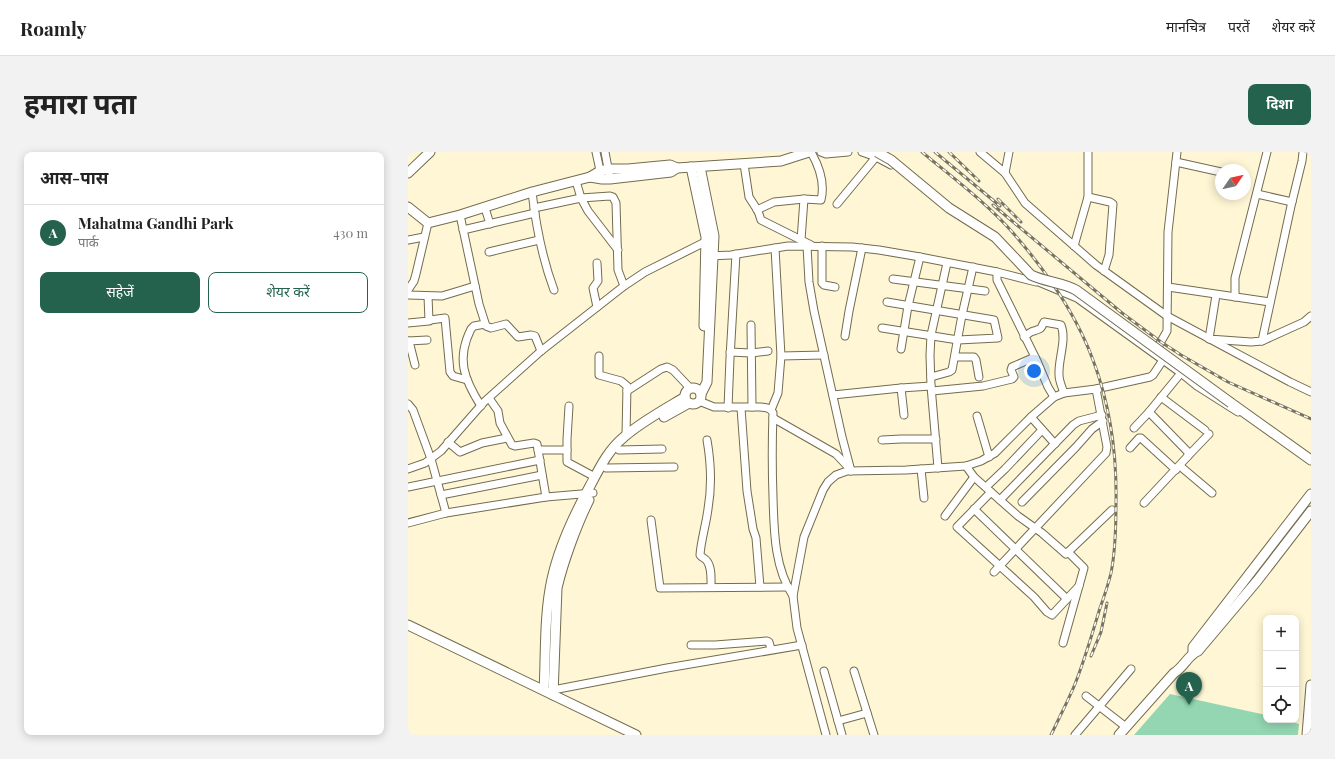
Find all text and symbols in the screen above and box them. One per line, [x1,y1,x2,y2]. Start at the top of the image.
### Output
text: Roamly [20,15,87,41]
text: मानचित्र [1166,17,1206,36]
text: परतें [1228,17,1250,36]
text: शेयर करें [1272,17,1315,36]
text: हमारा पता [24,84,136,121]
button: दिशा [1248,84,1311,125]
north arrow [1215,164,1251,200]
text: आस-पास [40,166,108,188]
text: Mahatma Gandhi Park [78,213,233,233]
text: A [49,224,57,241]
text: 430 m [333,224,368,241]
text: पार्क [78,233,99,250]
button: सहेजें [40,272,200,313]
button: शेयर करें [208,272,368,313]
your location [1024,361,1044,381]
map controls [1263,615,1299,723]
button: + [1263,615,1299,651]
button: − [1263,651,1299,687]
pin: A [1176,672,1202,705]
button: locate [1263,687,1299,723]

